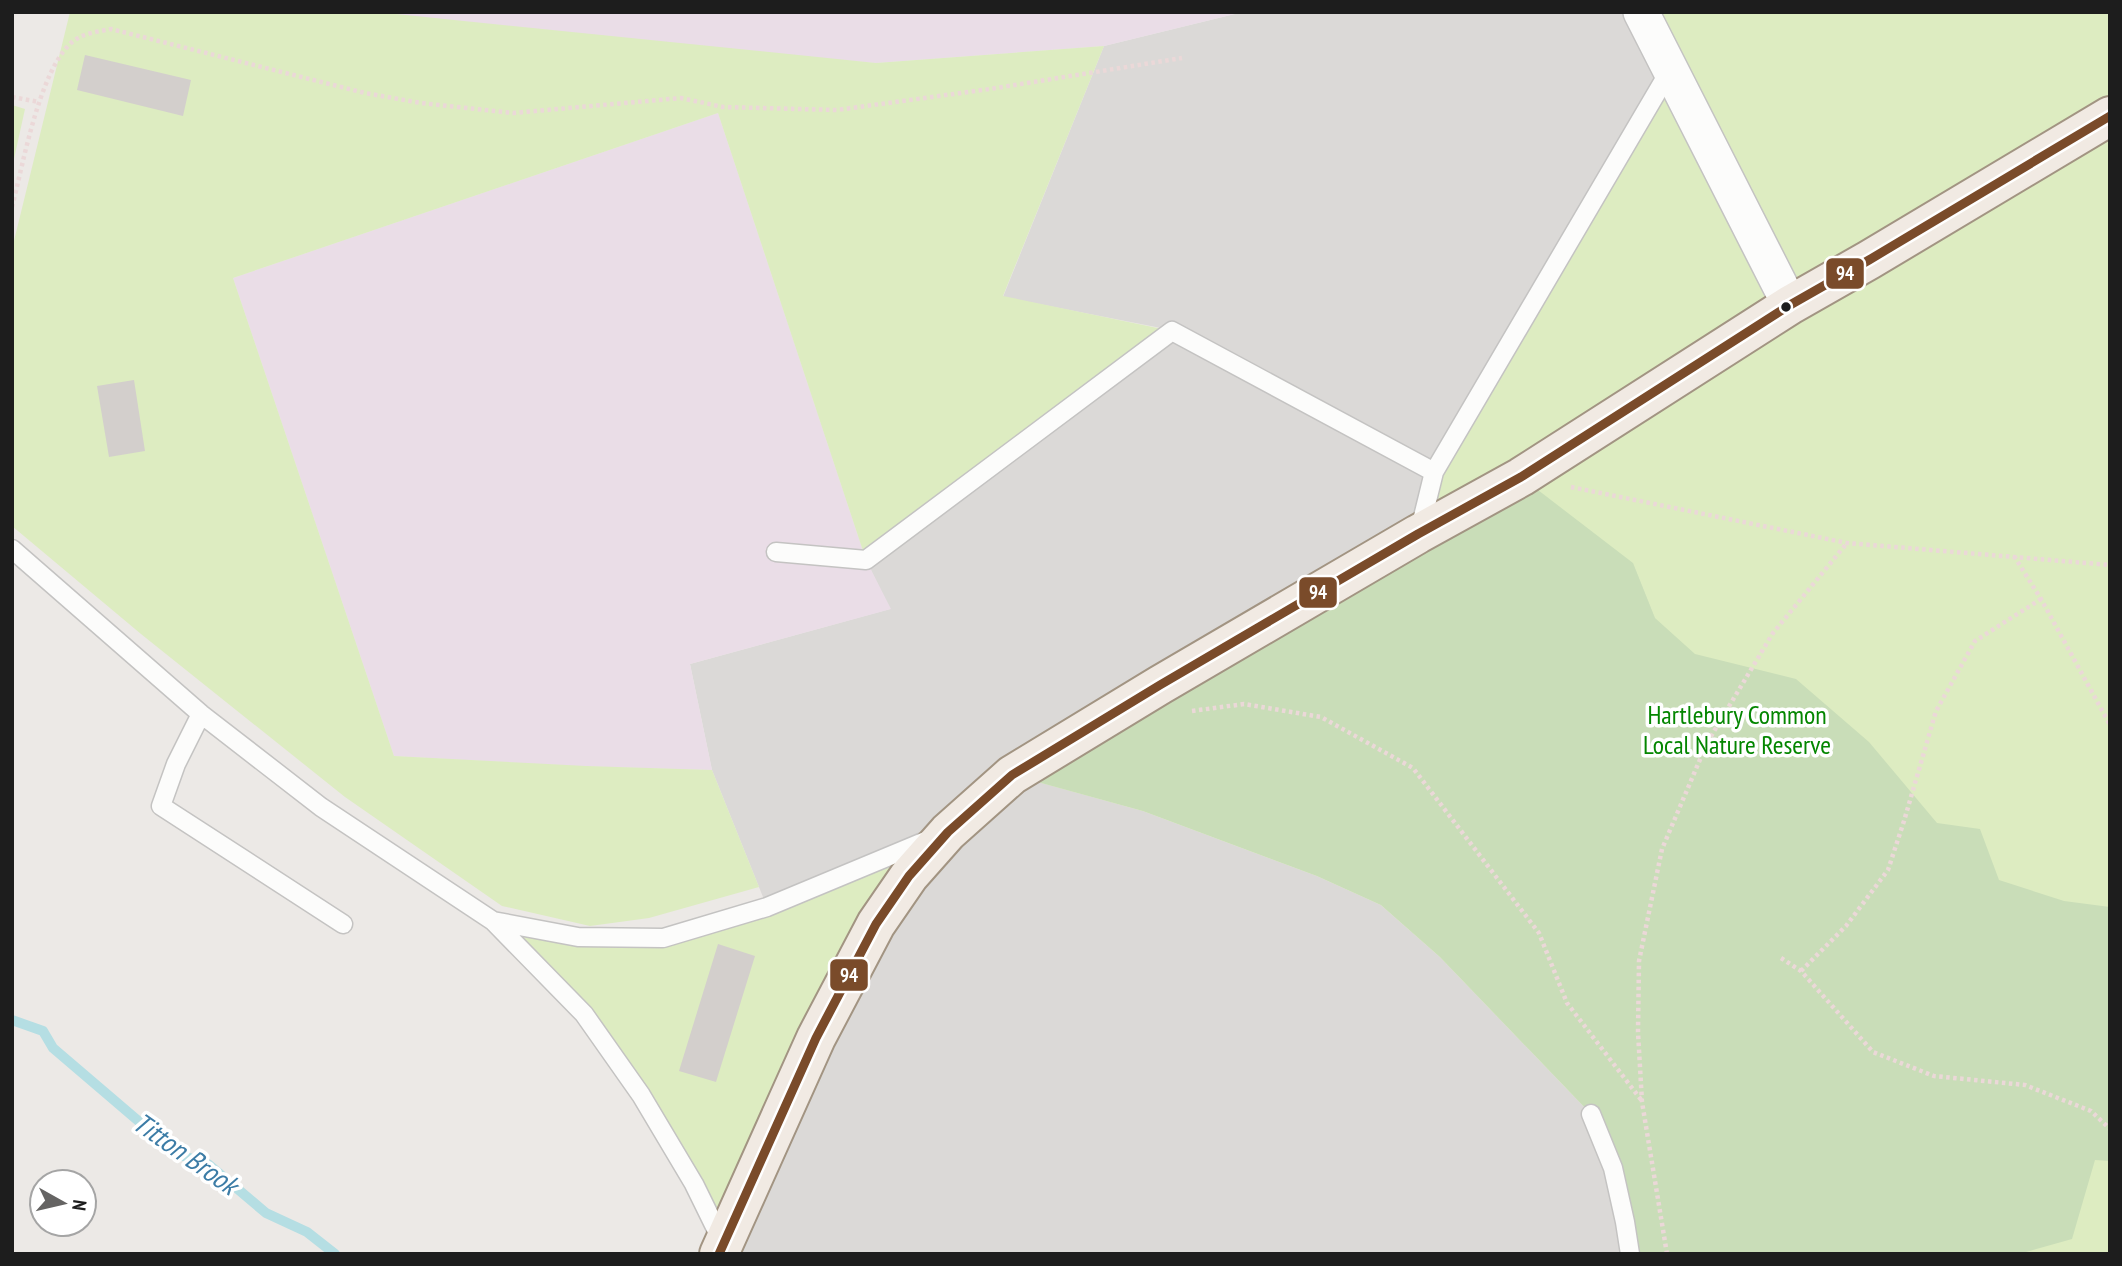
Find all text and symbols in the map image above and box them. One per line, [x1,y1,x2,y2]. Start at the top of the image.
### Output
line badge: 94 [1825,257,1865,290]
text: 94 [1836,261,1854,285]
unlabelled marker [1779,300,1793,314]
line badge: 94 [1298,576,1338,609]
text: 94 [1309,580,1327,604]
park label: Hartlebury Common Local Nature Reserve [1643,698,1831,761]
line badge: 94 [829,958,869,992]
text: 94 [840,963,858,987]
water label: Titton Brook [126,1103,248,1204]
north arrow [28,1168,98,1238]
text: N [67,1199,92,1212]

